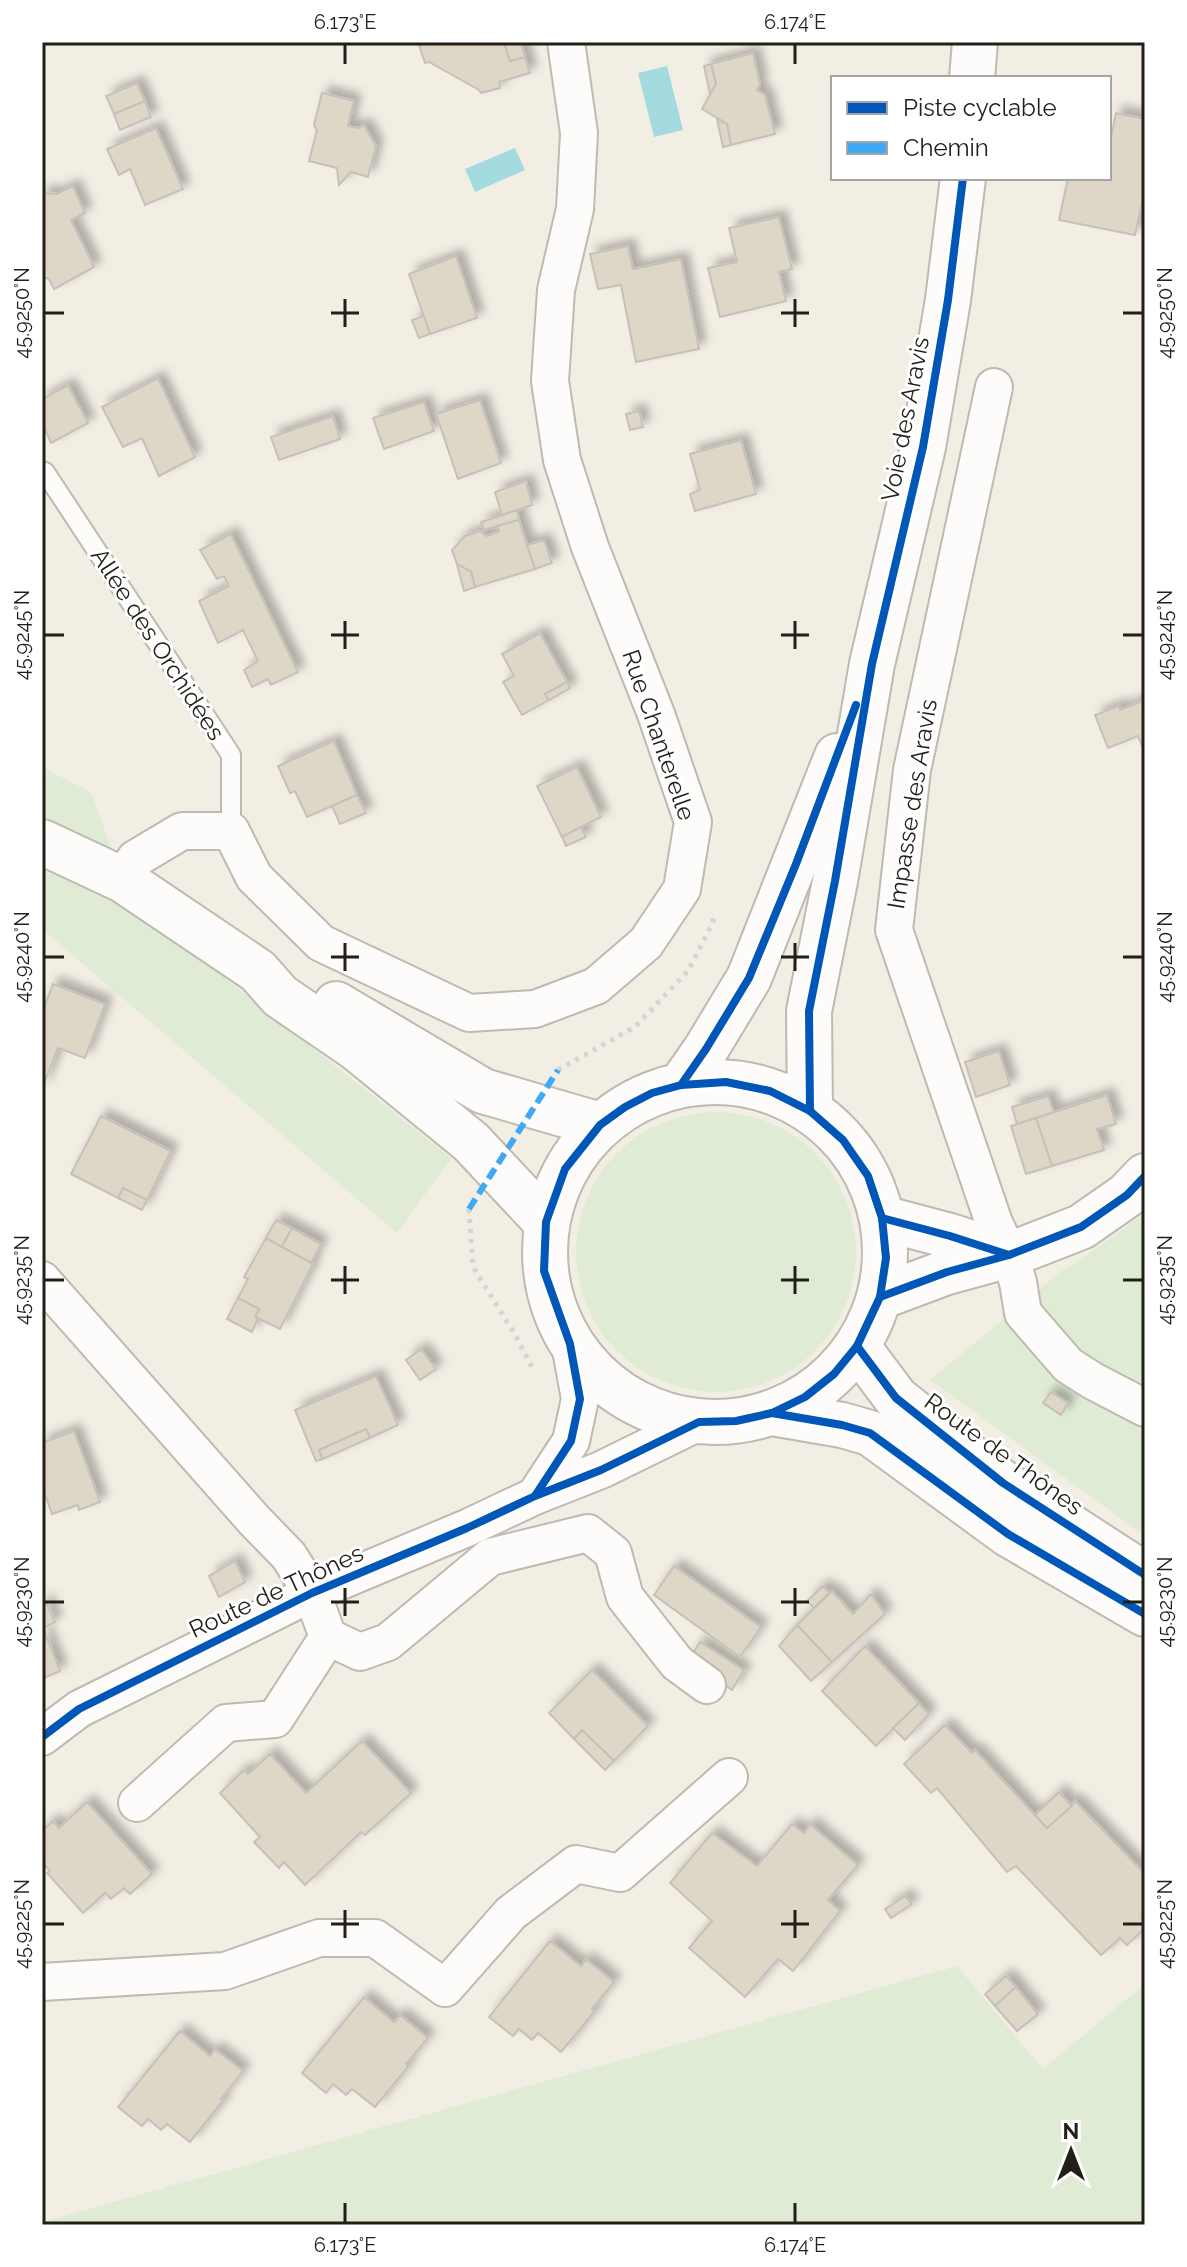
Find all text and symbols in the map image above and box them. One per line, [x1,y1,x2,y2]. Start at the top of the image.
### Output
text: 6.173°E [314,10,376,34]
text: 6.174°E [764,10,826,34]
legend [831,76,1111,180]
text: Piste cyclable [903,93,1057,122]
text: Chemin [903,133,989,162]
text: 45.9250°N [10,267,34,359]
text: 45.9250°N [1153,267,1177,359]
street label: Voie des Aravis [875,334,935,504]
street label: Allée des Orchidées [85,542,231,746]
text: 45.9245°N [10,590,34,680]
text: 45.9245°N [1153,590,1177,680]
street label: Rue Chanterelle [616,646,702,824]
street label: Impasse des Aravis [881,697,943,911]
text: 45.9240°N [10,911,34,1003]
text: 45.9240°N [1153,911,1177,1003]
text: 45.9235°N [10,1235,34,1325]
text: 45.9235°N [1153,1235,1177,1325]
street label: Route de Thônes [919,1387,1089,1521]
street label: Route de Thônes [184,1538,368,1644]
text: 45.9230°N [10,1556,34,1648]
text: 45.9230°N [1153,1556,1177,1648]
text: 45.9225°N [10,1879,34,1969]
text: 45.9225°N [1153,1879,1177,1969]
north arrow [1031,2111,1111,2191]
text: N [1063,2118,1079,2144]
text: 6.173°E [314,2233,376,2257]
text: 6.174°E [764,2233,826,2257]

